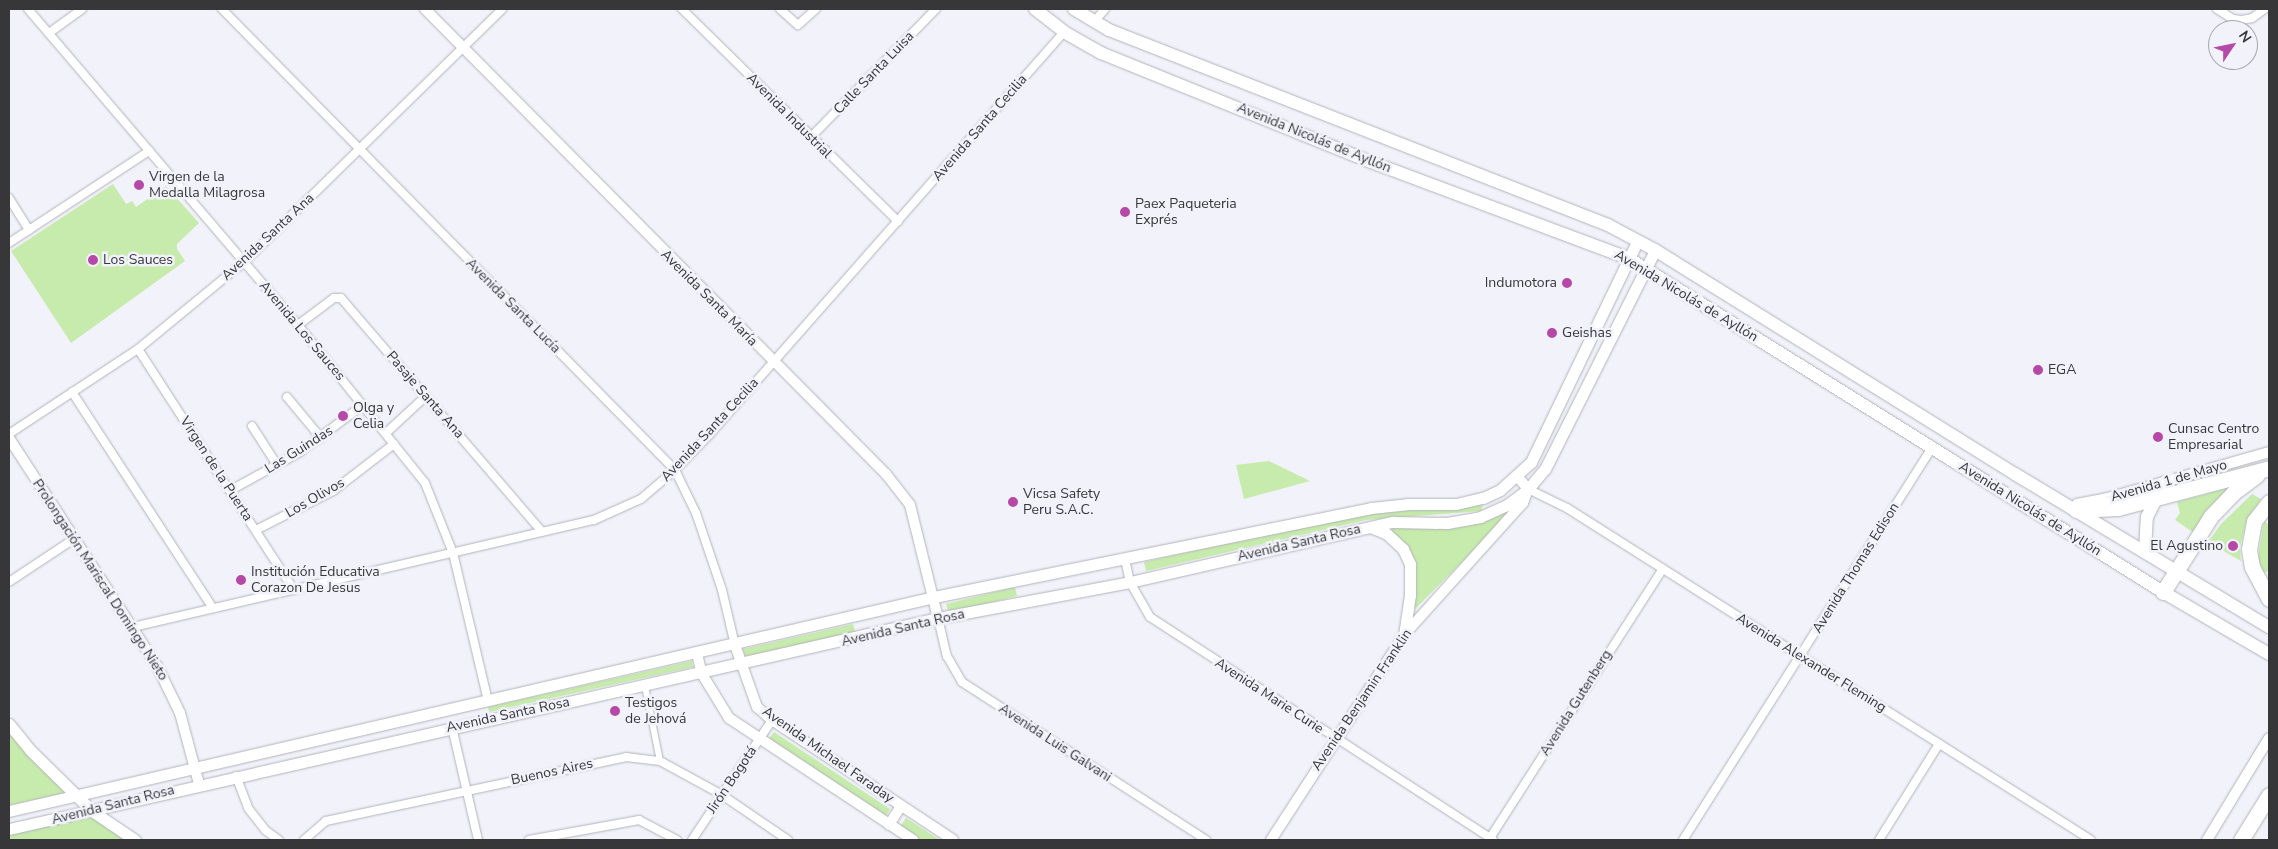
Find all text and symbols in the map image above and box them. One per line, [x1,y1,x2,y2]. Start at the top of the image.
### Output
north arrow [2208,20,2258,70]
text: N [2234,27,2256,47]
street label: Calle Santa Luisa [830,28,918,118]
street label: Avenida Industrial [743,70,835,162]
street label: Avenida Santa Cecilia [929,71,1031,185]
street label: Avenida Nicolás de Ayllón [1235,99,1393,177]
place label: Virgen de la Medalla Milagrosa [149,169,265,202]
marker: Virgen de la Medalla Milagrosa [133,179,145,191]
street label: Avenida Santa Ana [218,190,318,284]
place label: Paex Paqueteria Exprés [1135,196,1237,228]
marker: Paex Paqueteria Exprés [1119,206,1131,218]
street label: Avenida Santa María [657,246,761,350]
street label: Avenida Nicolás de Ayllón [1611,246,1761,346]
place label: Los Sauces [103,252,173,268]
marker: Los Sauces [87,254,99,266]
street label: Avenida Santa Lucía [462,255,564,357]
place label: Indumotora [1485,275,1557,291]
marker: Indumotora [1561,277,1573,289]
street label: Avenida Los Sauces [255,278,349,384]
place label: Geishas [1562,325,1612,341]
marker: Geishas [1546,327,1558,339]
street label: Pasaje Santa Ana [383,348,467,442]
place label: EGA [2048,362,2076,378]
marker: EGA [2032,364,2044,376]
street label: Avenida Santa Cecilia [658,375,762,485]
place label: Olga y Celia [353,400,394,432]
marker: Olga y Celia [337,410,349,422]
street label: Virgen de la Puerta [176,414,256,524]
place label: Cunsac Centro Empresarial [2168,421,2259,454]
street label: Las Guindas [262,423,336,477]
marker: Cunsac Centro Empresarial [2152,431,2164,443]
street label: Avenida 1 de Mayo [2109,456,2229,506]
street label: Avenida Nicolás de Ayllón [1956,458,2104,560]
street label: Los Olivos [282,474,348,522]
street label: Prolongación Mariscal Domingo Nieto [29,476,171,684]
place label: Vicsa Safety Peru S.A.C. [1023,486,1100,518]
marker: Vicsa Safety Peru S.A.C. [1007,496,1019,508]
street label: Avenida Thomas Edison [1809,500,1903,636]
street label: Avenida Santa Rosa [1236,521,1362,565]
place label: El Agustino [2150,538,2223,554]
marker: El Agustino [2227,540,2239,552]
place label: Institución Educativa Corazon De Jesus [251,564,380,596]
marker: Institución Educativa Corazon De Jesus [235,574,247,586]
street label: Avenida Santa Rosa [840,606,966,650]
street label: Avenida Alexander Fleming [1733,610,1889,716]
street label: Avenida Benjamin Franklin [1308,626,1416,774]
street label: Avenida Gutenberg [1537,647,1615,759]
street label: Avenida Marie Curie [1211,655,1327,737]
street label: Avenida Santa Rosa [445,694,571,736]
place label: Testigos de Jehová [625,695,686,728]
street label: Avenida Luis Galvani [996,700,1114,786]
street label: Avenida Michael Faraday [759,703,897,807]
marker: Testigos de Jehová [609,705,621,717]
street label: Jirón Bogotá [703,743,761,817]
street label: Buenos Aires [509,755,595,789]
street label: Avenida Santa Rosa [50,782,176,828]

